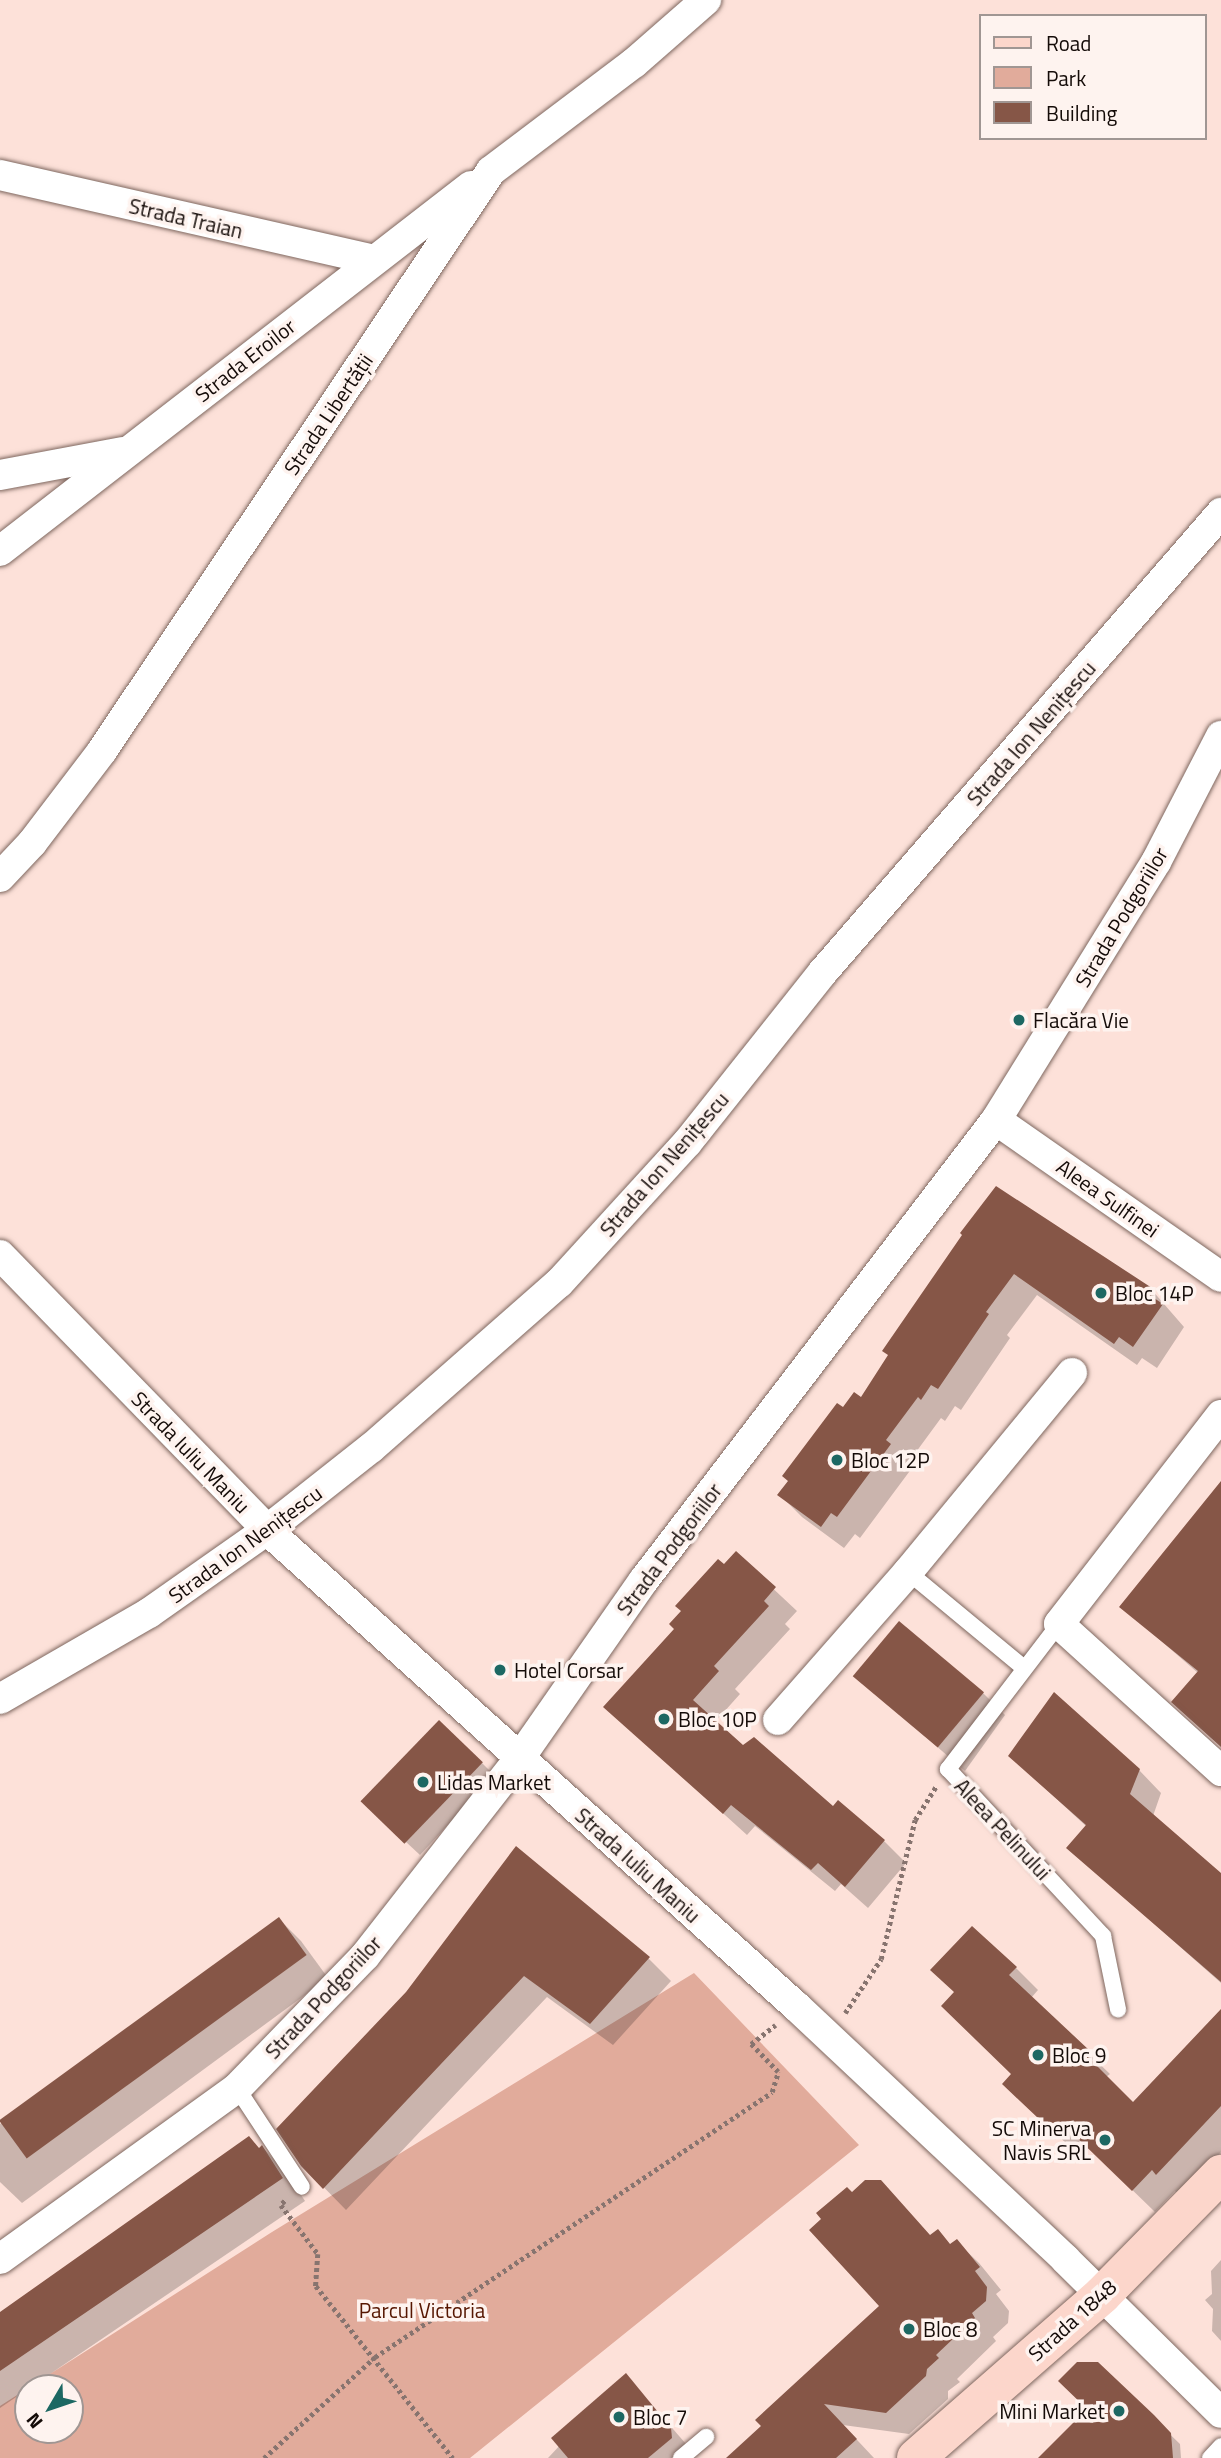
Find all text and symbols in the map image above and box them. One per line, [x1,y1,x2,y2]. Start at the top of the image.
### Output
legend [979,14,1207,140]
text: Road [1046,27,1091,59]
text: Park [1046,62,1086,94]
text: Building [1046,97,1117,129]
street label: Strada Traian [127,193,245,243]
street label: Strada Eroilor [190,313,300,407]
street label: Strada Libertății [278,349,378,479]
street label: Strada Ion Nenițescu [961,656,1101,810]
street label: Strada Podgoriilor [1069,842,1173,992]
place label: Flacăra Vie [1033,1007,1129,1033]
marker: Flacăra Vie [1011,1012,1027,1028]
street label: Strada Ion Nenițescu [594,1087,734,1241]
street label: Aleea Sulfinei [1052,1154,1164,1242]
place label: Bloc 14P [1115,1280,1194,1306]
marker: Bloc 14P [1093,1285,1109,1301]
street label: Strada Iuliu Maniu [127,1386,255,1518]
place label: Bloc 12P [851,1447,930,1473]
marker: Bloc 12P [829,1452,845,1468]
street label: Strada Podgoriilor [611,1478,727,1620]
street label: Strada Ion Nenițescu [163,1480,327,1608]
place label: Hotel Corsar [514,1657,624,1683]
marker: Hotel Corsar [492,1662,508,1678]
place label: Bloc 10P [678,1706,757,1732]
marker: Bloc 10P [656,1711,672,1727]
place label: Lidas Market [437,1769,551,1795]
street label: Aleea Pelinului [950,1773,1056,1885]
marker: Lidas Market [415,1774,431,1790]
street label: Strada Iuliu Maniu [570,1802,706,1928]
street label: Strada Podgoriilor [260,1930,386,2064]
place label: Bloc 9 [1052,2042,1106,2068]
marker: Bloc 9 [1030,2047,1046,2063]
place label: SC Minerva Navis SRL [992,2115,1091,2165]
marker: SC Minerva Navis SRL [1097,2132,1113,2148]
street label: Strada 1848 [1023,2274,1121,2366]
park label: Parcul Victoria [359,2297,485,2323]
place label: Bloc 8 [923,2316,977,2342]
marker: Bloc 8 [901,2321,917,2337]
north arrow [14,2374,84,2444]
place label: Mini Market [999,2398,1105,2424]
marker: Mini Market [1111,2403,1127,2419]
place label: Bloc 7 [633,2404,687,2430]
text: N [18,2407,49,2436]
marker: Bloc 7 [611,2409,627,2425]

